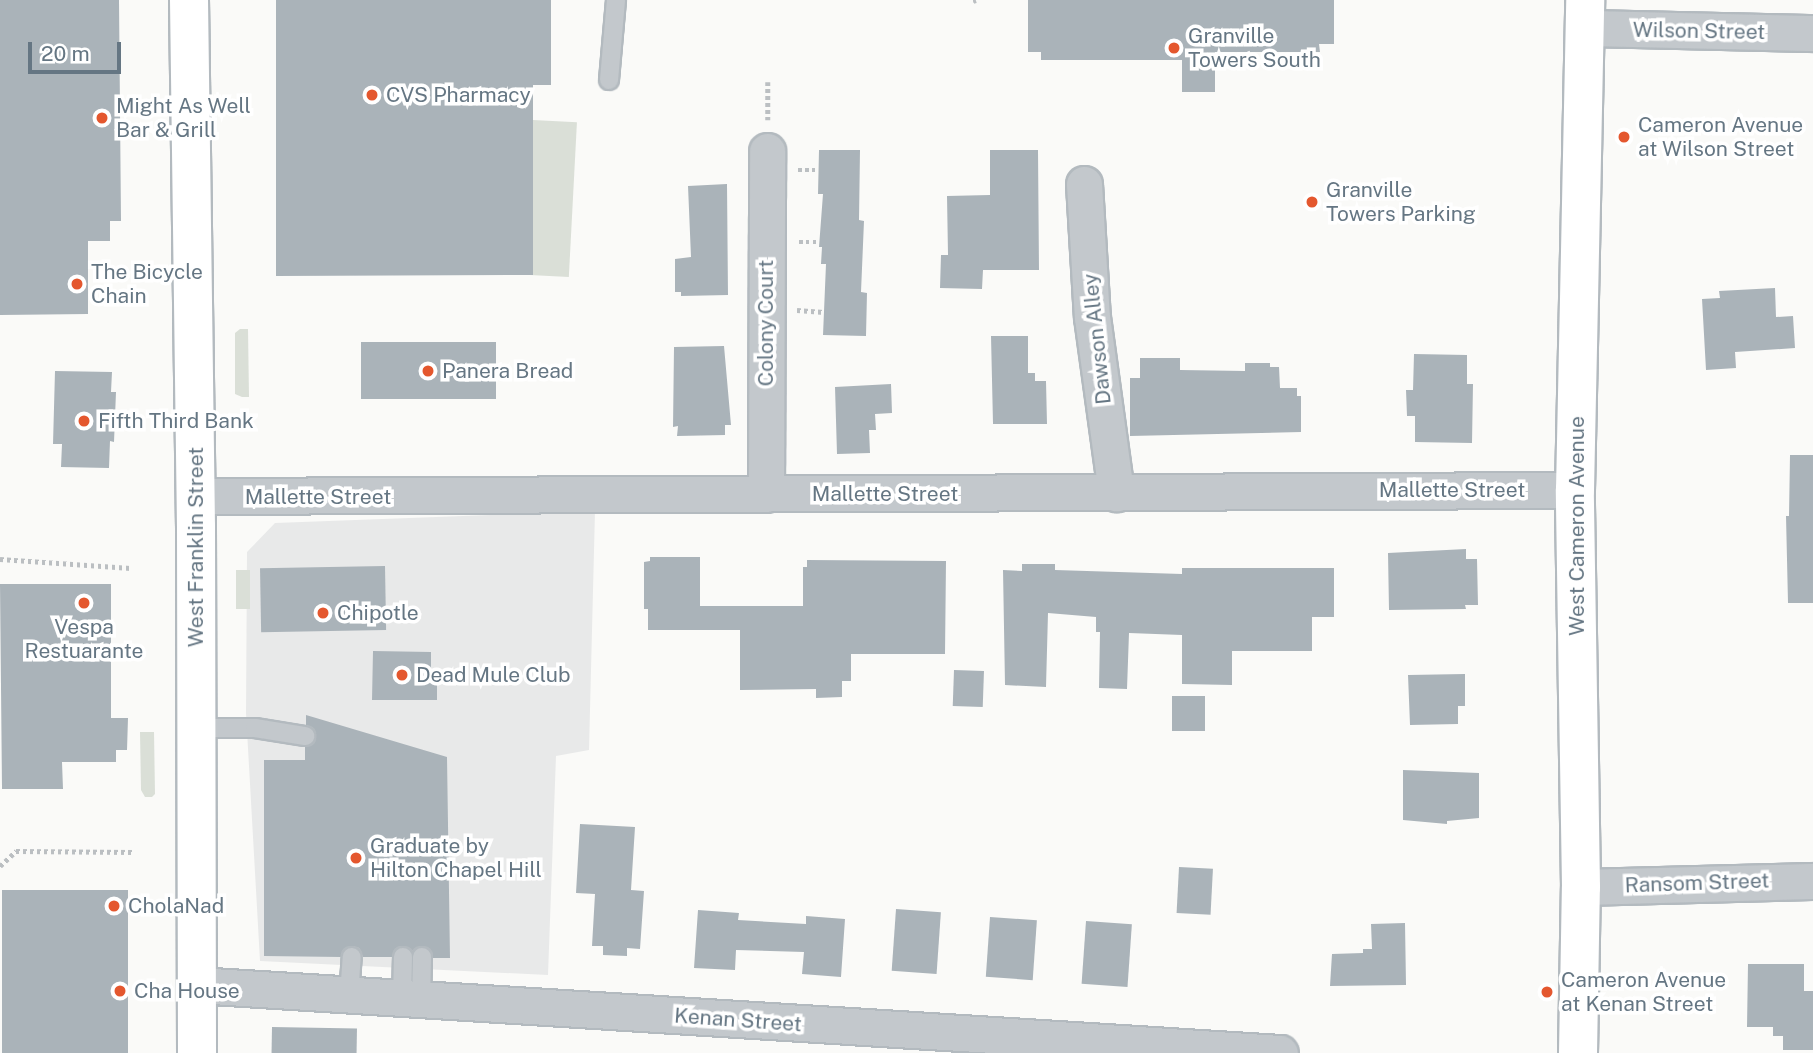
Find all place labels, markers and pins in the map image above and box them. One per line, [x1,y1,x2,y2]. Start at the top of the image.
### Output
place label: Granville Towers South [1188,23,1321,73]
marker: Granville Towers South [1166,40,1182,56]
place label: CVS Pharmacy [386,82,531,108]
marker: CVS Pharmacy [364,87,380,103]
place label: Might As Well Bar & Grill [116,93,251,143]
marker: Might As Well Bar & Grill [94,110,110,126]
place label: Cameron Avenue at Wilson Street [1638,112,1803,162]
marker: Cameron Avenue at Wilson Street [1616,129,1632,145]
place label: Granville Towers Parking [1326,177,1476,227]
marker: Granville Towers Parking [1304,194,1320,210]
place label: The Bicycle Chain [91,259,203,309]
marker: The Bicycle Chain [69,276,85,292]
place label: Panera Bread [442,358,573,384]
marker: Panera Bread [420,363,436,379]
place label: Fifth Third Bank [98,408,254,434]
marker: Fifth Third Bank [76,413,92,429]
marker: Vespa Restuarante [76,595,92,611]
place label: Chipotle [337,600,419,626]
marker: Chipotle [315,605,331,621]
place label: Vespa Restuarante [25,614,143,664]
place label: Dead Mule Club [416,662,571,688]
marker: Dead Mule Club [394,667,410,683]
place label: Graduate by Hilton Chapel Hill [370,833,542,883]
marker: Graduate by Hilton Chapel Hill [348,850,364,866]
place label: CholaNad [128,893,224,919]
marker: CholaNad [106,898,122,914]
place label: Cameron Avenue at Kenan Street [1561,967,1726,1017]
place label: Cha House [134,978,240,1004]
marker: Cha House [112,983,128,999]
marker: Cameron Avenue at Kenan Street [1539,984,1555,1000]

